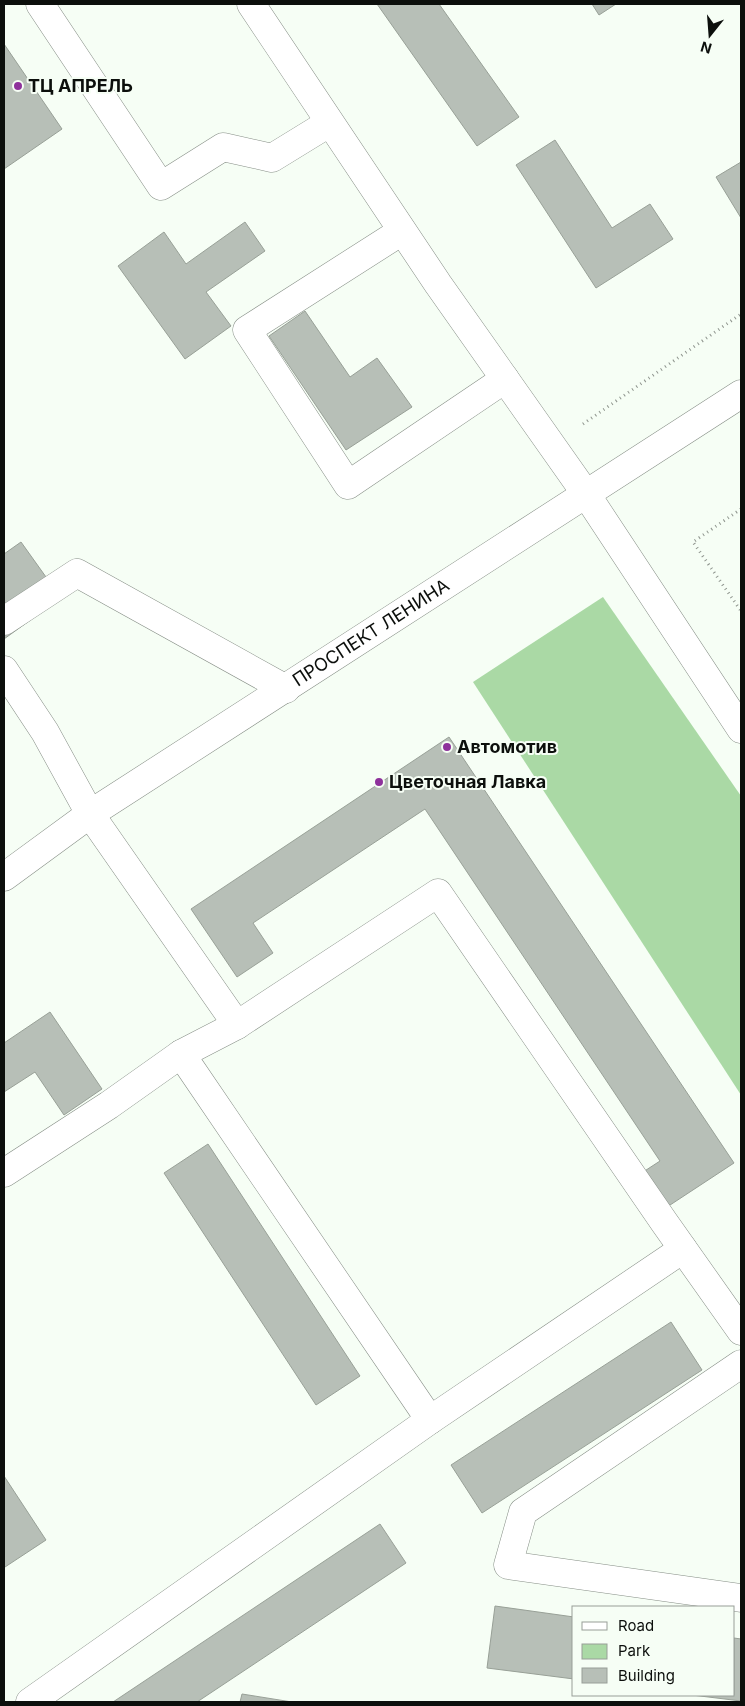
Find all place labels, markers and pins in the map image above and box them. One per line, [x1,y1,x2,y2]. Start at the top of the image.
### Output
place label: ТЦ АПРЕЛЬ [28,75,133,96]
marker: ТЦ АПРЕЛЬ [12,80,24,92]
place label: Автомотив [457,736,557,757]
marker: Автомотив [441,741,453,753]
place label: Цветочная Лавка [389,771,546,792]
marker: Цветочная Лавка [373,776,385,788]

